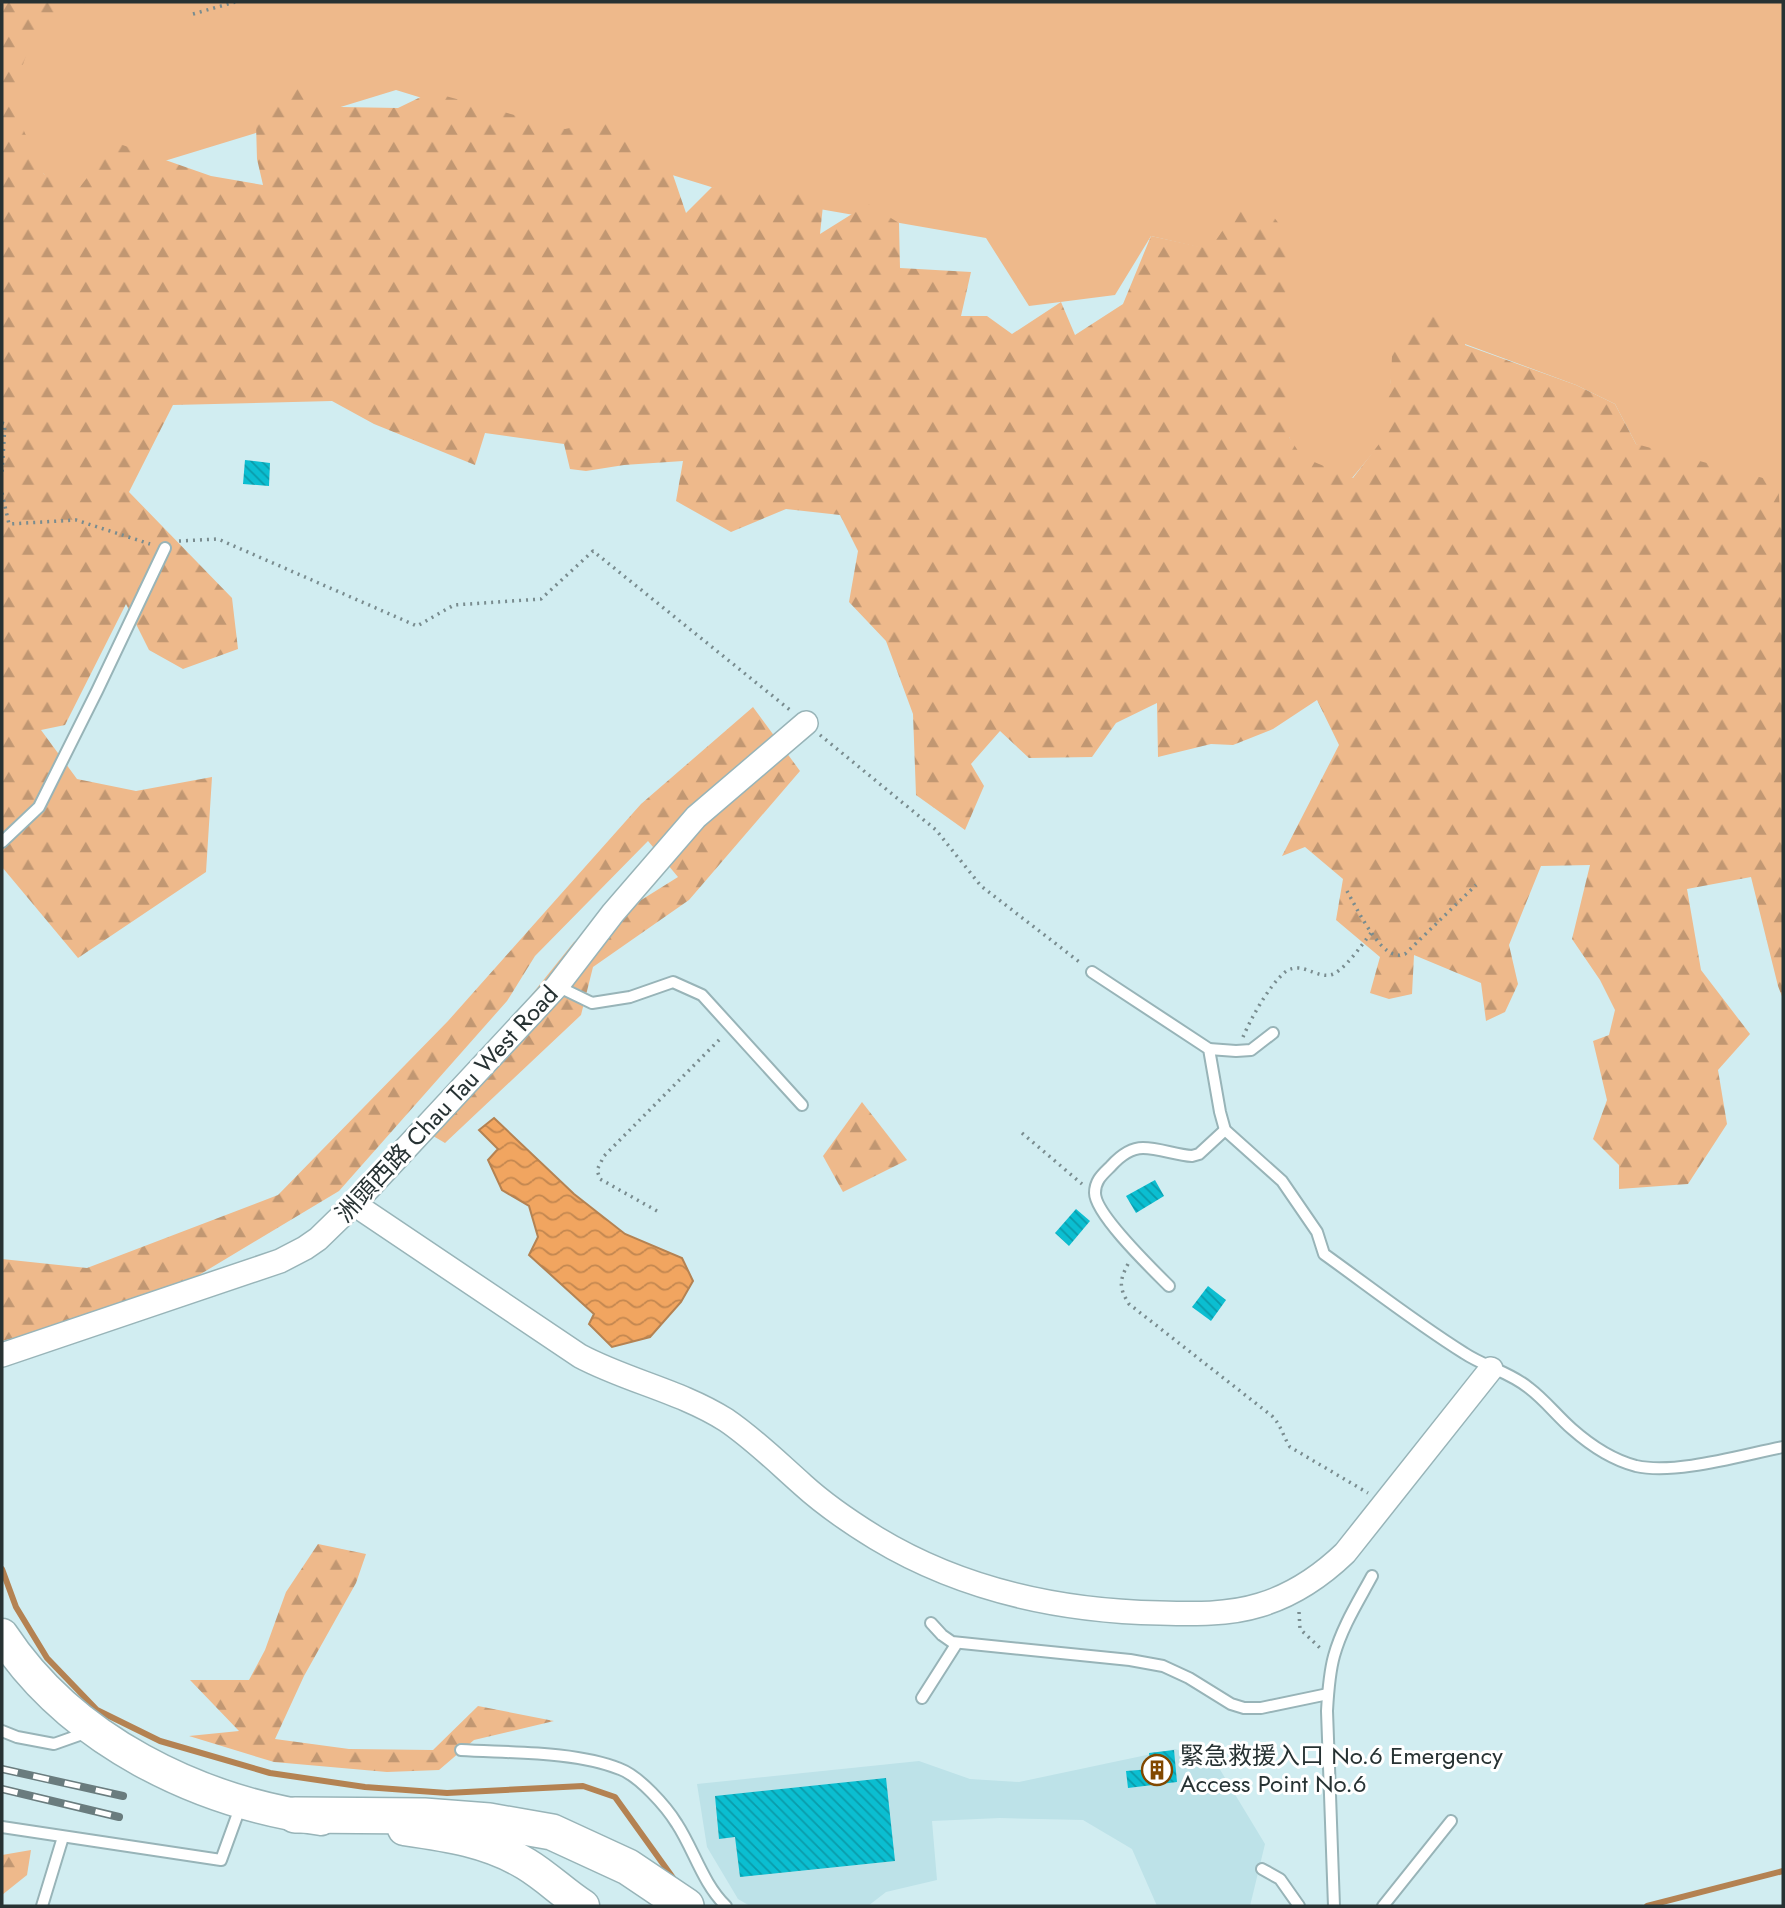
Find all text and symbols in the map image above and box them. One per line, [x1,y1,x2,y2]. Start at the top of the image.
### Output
street label: 洲頭西路 Chau Tau West Road [327,978,566,1230]
place label: 緊急救援入口 No.6 Emergency Access Point No.6 [1180,1738,1503,1801]
building icon: 緊急救援入口 No.6 Emergency Access Point No.6 [1140,1753,1174,1787]

